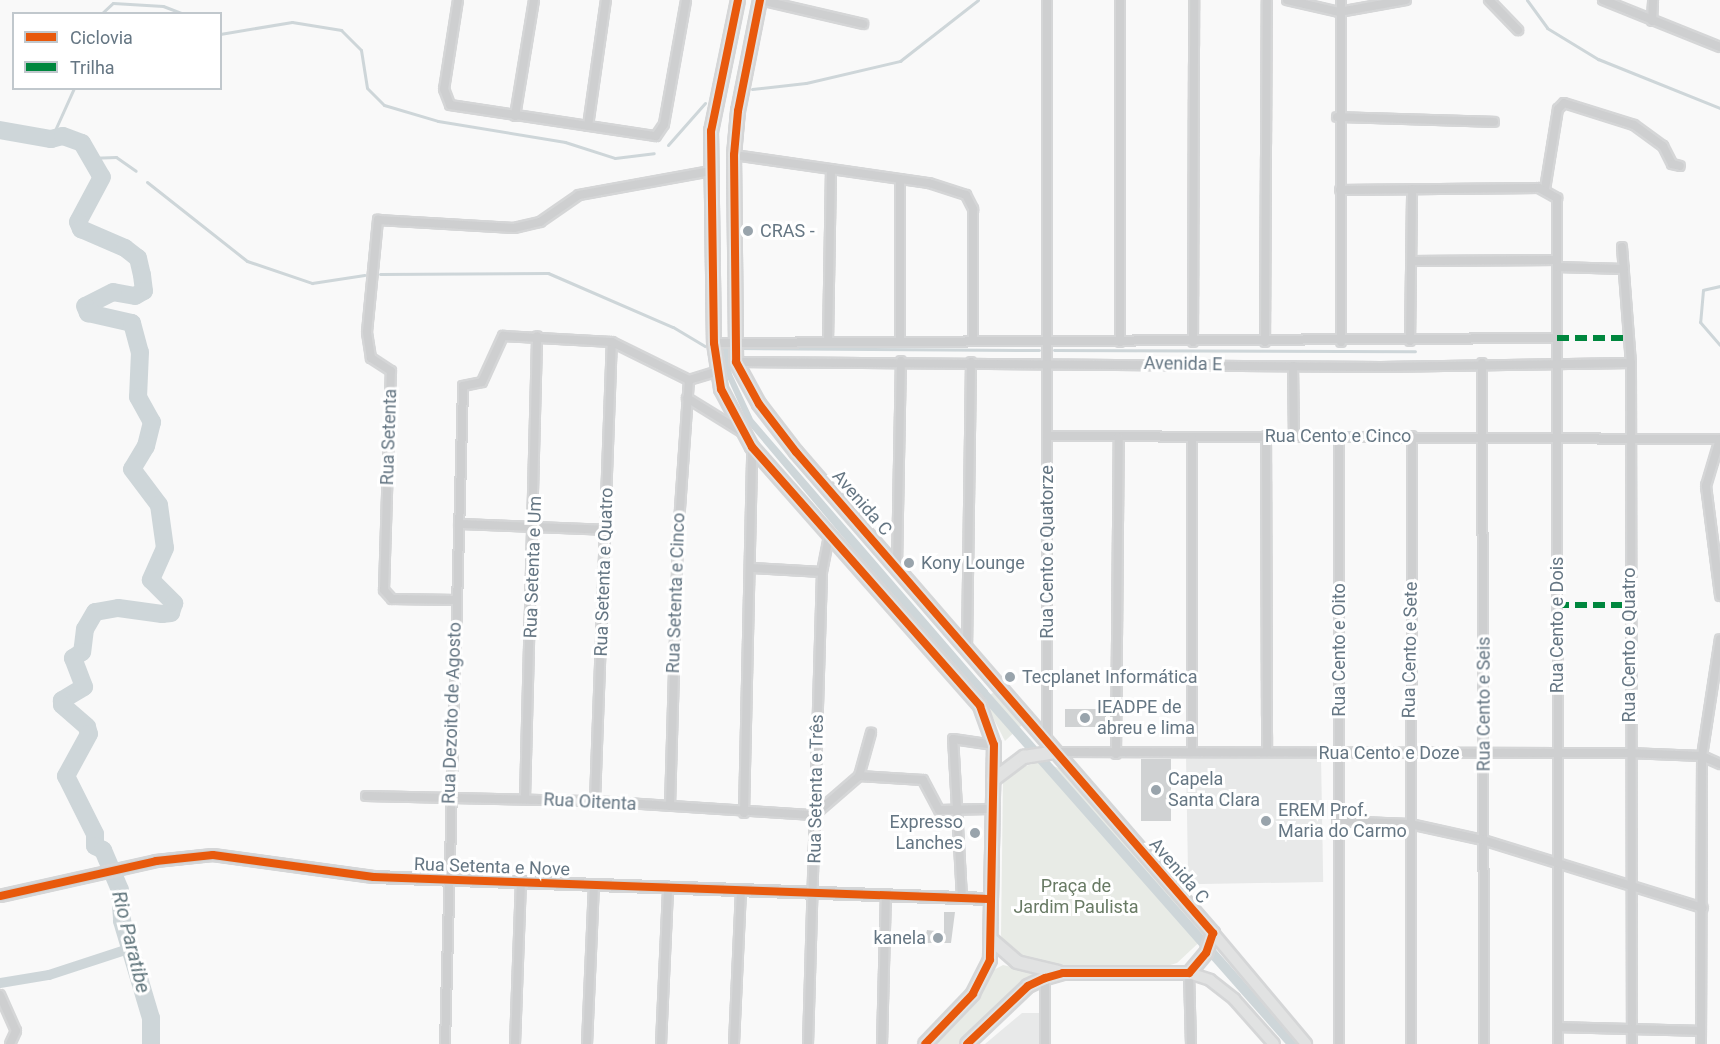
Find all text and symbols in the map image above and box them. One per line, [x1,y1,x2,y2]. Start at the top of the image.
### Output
legend [12,12,222,90]
text: Ciclovia [70,27,133,48]
text: Trilha [70,57,115,78]
place label: CRAS - [760,220,815,242]
marker: CRAS - [741,224,755,238]
street label: Avenida E [1144,353,1222,375]
street label: Rua Setenta [377,388,401,486]
street label: Rua Cento e Cinco [1265,425,1411,447]
street label: Rua Cento e Quatorze [1036,465,1058,639]
street label: Avenida C [828,466,896,540]
street label: Rua Setenta e Quatro [590,487,618,657]
street label: Rua Setenta e Um [520,495,546,639]
street label: Rua Setenta e Cinco [662,512,690,674]
place label: Kony Lounge [921,552,1025,574]
marker: Kony Lounge [902,556,916,570]
street label: Rua Cento e Dois [1546,557,1568,693]
street label: Rua Cento e Quatro [1618,567,1640,723]
street label: Rua Cento e Sete [1398,582,1422,718]
street label: Rua Cento e Oito [1328,583,1350,717]
street label: Rua Dezoito de Agosto [438,622,466,804]
street label: Rua Cento e Seis [1473,637,1495,771]
place label: Tecplanet Informática [1022,666,1197,688]
marker: Tecplanet Informática [1003,670,1017,684]
place label: IEADPE de abreu e lima [1097,697,1195,740]
marker: IEADPE de abreu e lima [1078,711,1092,725]
street label: Rua Setenta e Três [804,714,828,864]
street label: Rua Cento e Doze [1318,742,1460,764]
place label: Capela Santa Clara [1168,769,1260,812]
marker: Capela Santa Clara [1149,783,1163,797]
street label: Rua Oitenta [543,789,637,815]
place label: EREM Prof. Maria do Carmo [1278,800,1407,842]
place label: Expresso Lanches [889,812,963,854]
marker: EREM Prof. Maria do Carmo [1259,814,1273,828]
marker: Expresso Lanches [968,826,982,840]
street label: Avenida C [1145,834,1213,908]
street label: Rua Setenta e Nove [414,853,570,881]
park label: Praça de Jardim Paulista [1013,876,1139,918]
water label: Rio Paratibe [107,888,155,996]
place label: kanela [873,927,926,949]
marker: kanela [931,931,945,945]

